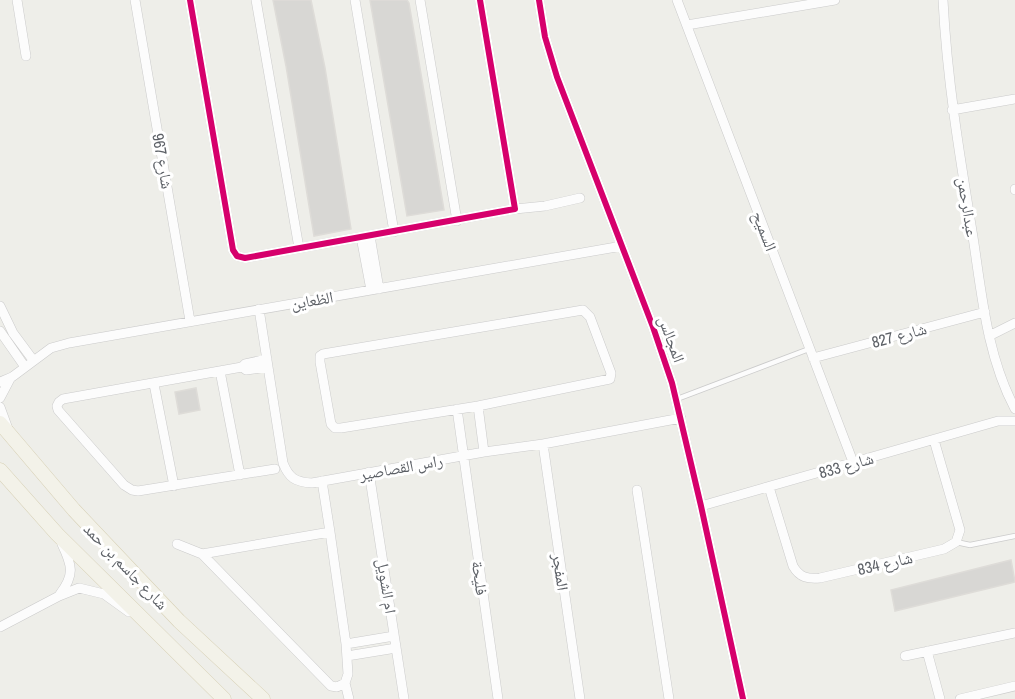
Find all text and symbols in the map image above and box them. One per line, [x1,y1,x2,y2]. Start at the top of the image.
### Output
street label: شارع 967 [147,132,179,190]
street label: عبدالرحمن [952,176,984,238]
street label: السميح [747,208,783,254]
street label: الظعاين [289,285,335,315]
street label: المجالس [653,313,691,365]
street label: شارع 827 [869,317,929,353]
street label: شارع 833 [816,447,876,483]
street label: راس القصاصير [356,449,445,485]
street label: شارع جاسم بن حمد [79,518,173,614]
street label: شارع 834 [855,546,915,580]
street label: المفجر [547,551,574,592]
street label: ام الشويل [372,557,402,615]
street label: فليحة [467,559,493,597]

